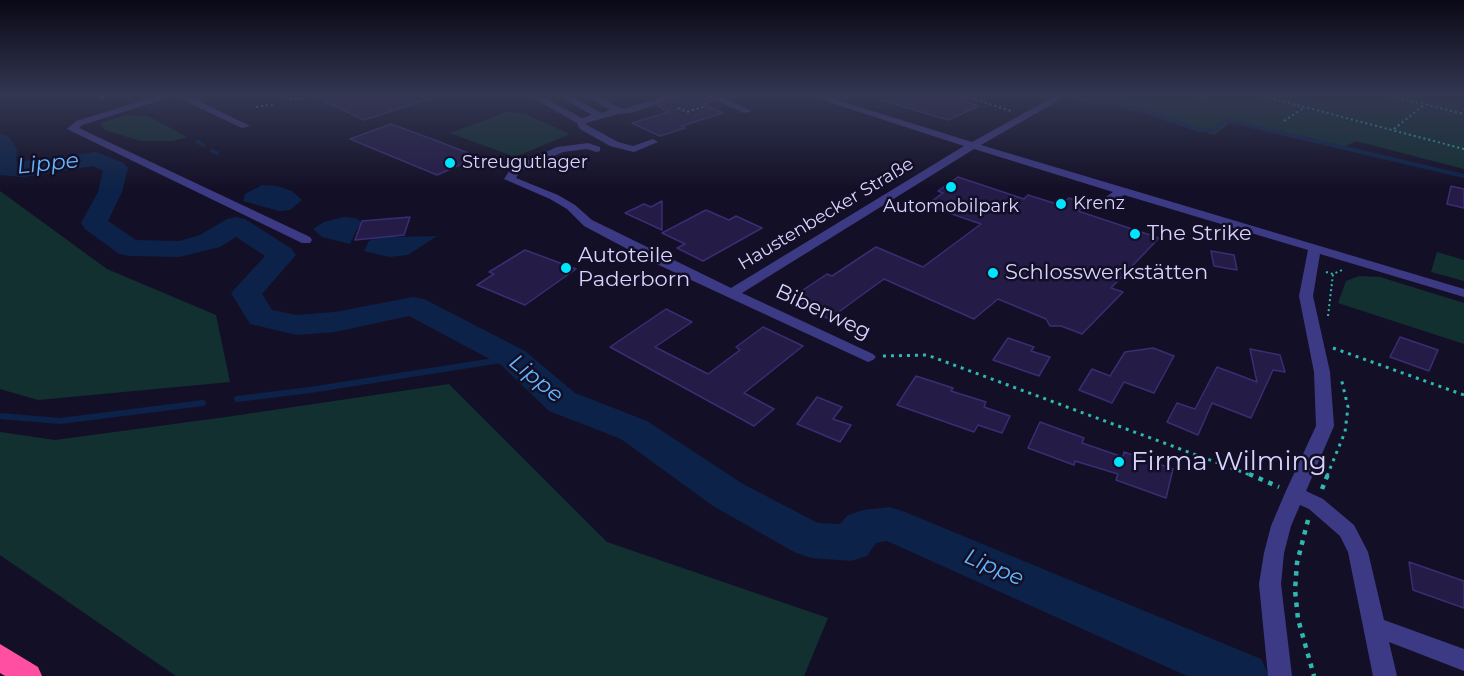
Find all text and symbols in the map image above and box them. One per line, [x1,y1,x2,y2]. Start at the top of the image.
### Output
water label: Lippe [16,148,80,180]
place label: Streugutlager [462,152,588,174]
street label: Haustenbecker Straße [734,153,918,275]
marker: Streugutlager [443,156,457,170]
marker: Automobilpark [944,180,958,194]
place label: Krenz [1073,193,1125,215]
place label: Automobilpark [883,196,1019,218]
marker: Krenz [1054,197,1068,211]
place label: The Strike [1147,221,1252,247]
marker: The Strike [1128,227,1142,241]
place label: Autoteile Paderborn [578,243,690,293]
place label: Schlosswerkstätten [1005,260,1208,286]
marker: Autoteile Paderborn [559,261,573,275]
marker: Schlosswerkstätten [986,266,1000,280]
street label: Biberweg [771,279,875,345]
water label: Lippe [504,349,568,409]
place label: Firma Wilming [1131,446,1327,478]
marker: Firma Wilming [1112,455,1126,469]
water label: Lippe [960,544,1028,592]

